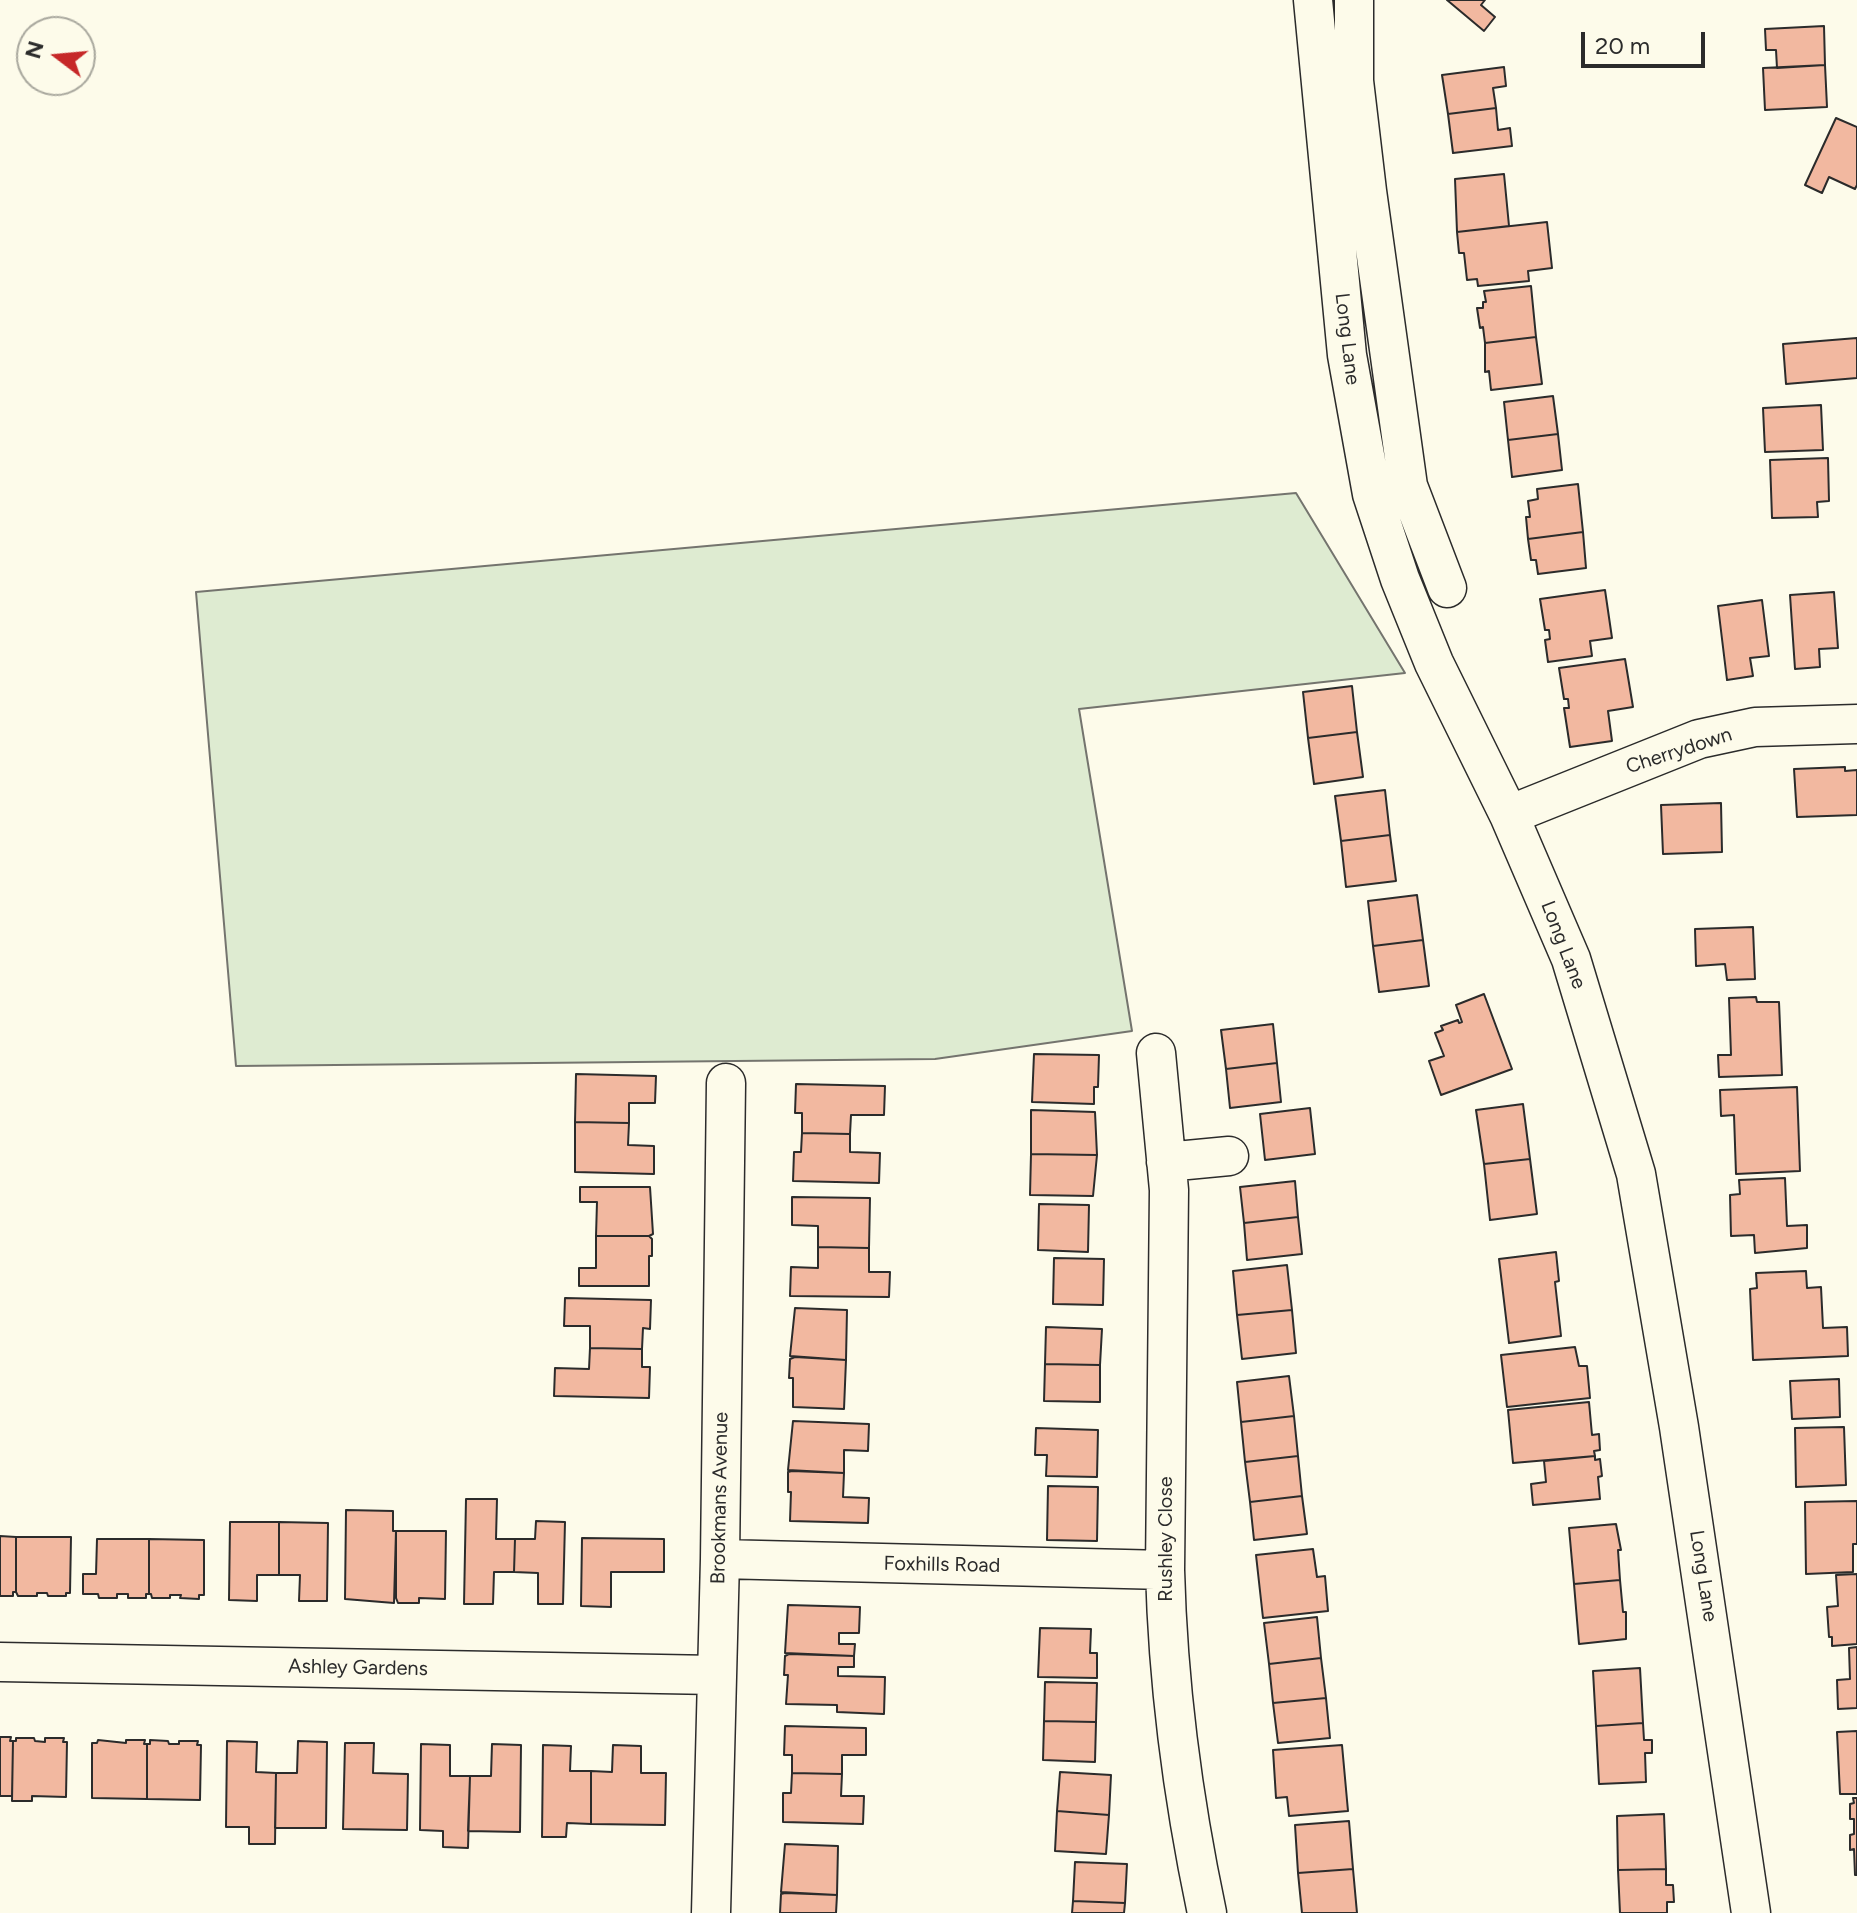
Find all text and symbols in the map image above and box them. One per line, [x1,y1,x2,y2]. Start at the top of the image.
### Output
north arrow [16,16,96,96]
scale bar [1585,16,1709,66]
text: 20 m [1595,31,1650,60]
text: N [19,38,50,62]
street label: Long Lane [1329,292,1365,386]
street label: Cherrydown [1623,723,1735,779]
street label: Long Lane [1535,898,1591,992]
street label: Brookmans Avenue [706,1412,734,1584]
street label: Rushley Close [1154,1476,1178,1602]
street label: Long Lane [1684,1528,1722,1624]
street label: Foxhills Road [883,1552,1001,1578]
street label: Ashley Gardens [288,1655,428,1681]

